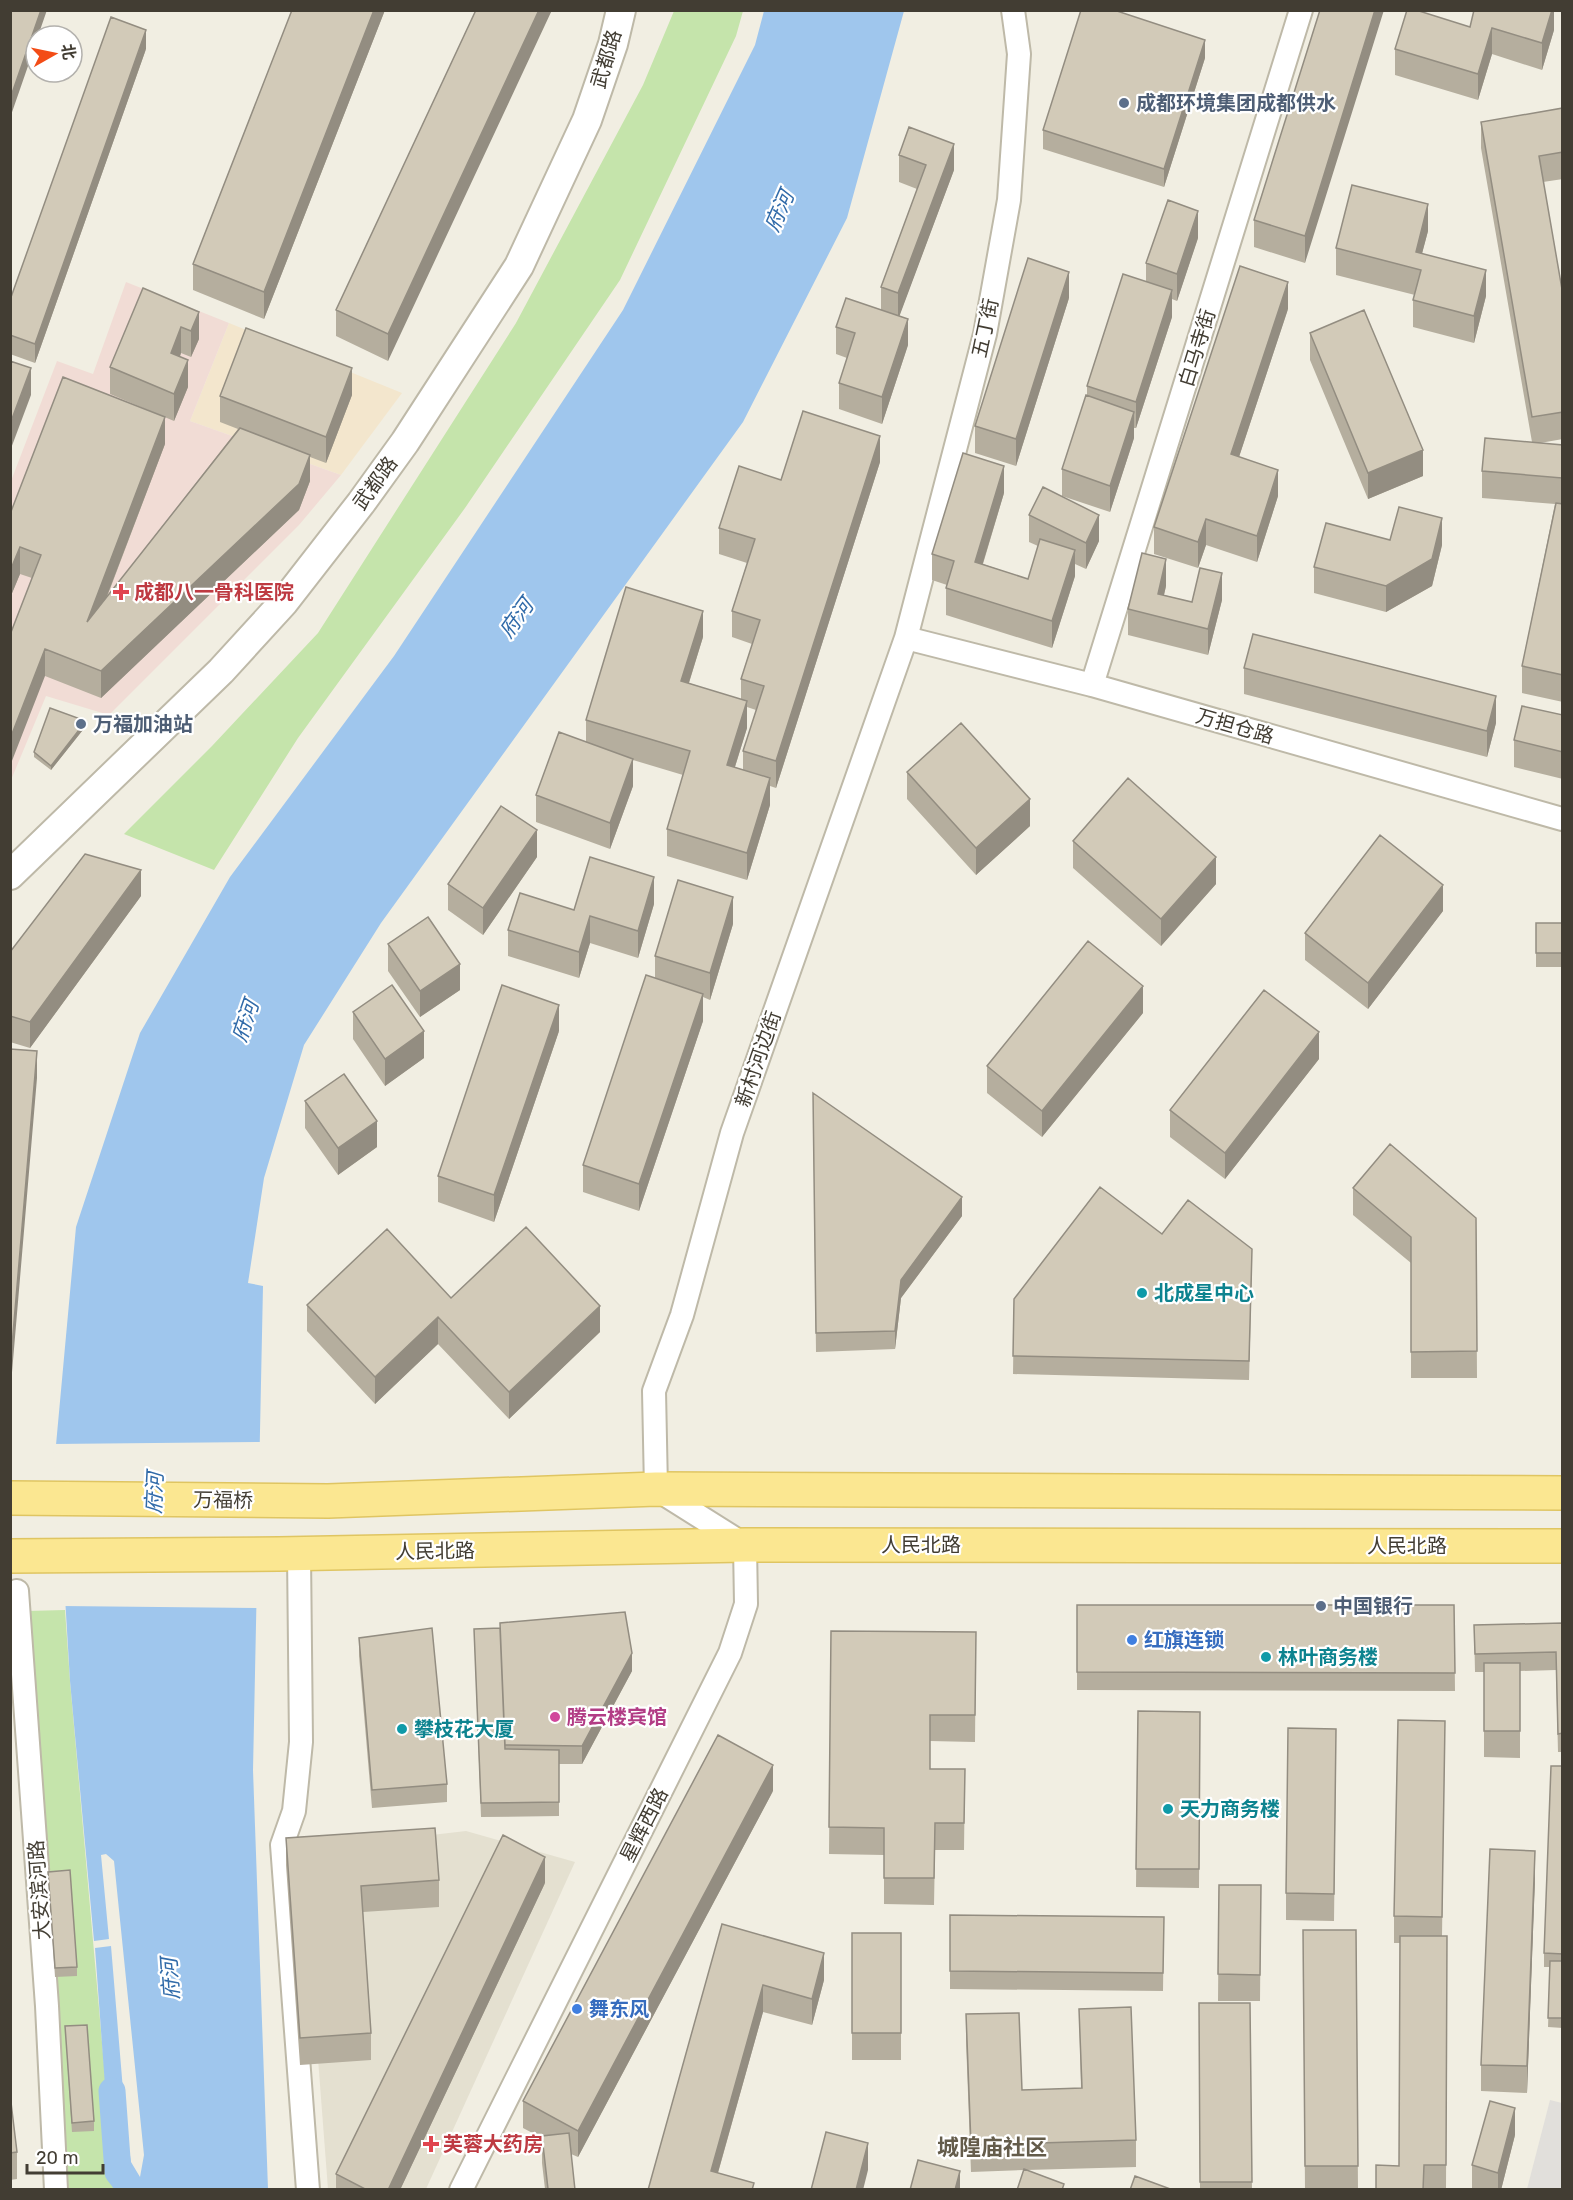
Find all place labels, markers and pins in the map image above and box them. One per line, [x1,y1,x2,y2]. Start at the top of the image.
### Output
place label: 成都环境集团成都供水 [1136,91,1336,115]
marker: 成都环境集团成都供水 [1117,96,1131,110]
place label: 成都八一骨科医院 [134,580,294,604]
marker: 成都八一骨科医院 [112,583,130,601]
place label: 万福加油站 [93,712,193,736]
marker: 万福加油站 [74,717,88,731]
place label: 北成星中心 [1154,1281,1254,1305]
marker: 北成星中心 [1135,1286,1149,1300]
place label: 中国银行 [1333,1594,1413,1618]
marker: 中国银行 [1314,1599,1328,1613]
place label: 红旗连锁 [1144,1628,1225,1652]
marker: 红旗连锁 [1125,1633,1139,1647]
place label: 林叶商务楼 [1278,1645,1378,1669]
marker: 林叶商务楼 [1259,1650,1273,1664]
place label: 腾云楼宾馆 [567,1705,667,1729]
marker: 腾云楼宾馆 [548,1710,562,1724]
place label: 攀枝花大厦 [414,1717,514,1741]
marker: 攀枝花大厦 [395,1722,409,1736]
place label: 天力商务楼 [1180,1797,1280,1821]
marker: 天力商务楼 [1161,1802,1175,1816]
place label: 舞东风 [589,1997,649,2021]
marker: 舞东风 [570,2002,584,2016]
place label: 芙蓉大药房 [443,2132,543,2156]
marker: 芙蓉大药房 [424,2137,438,2151]

